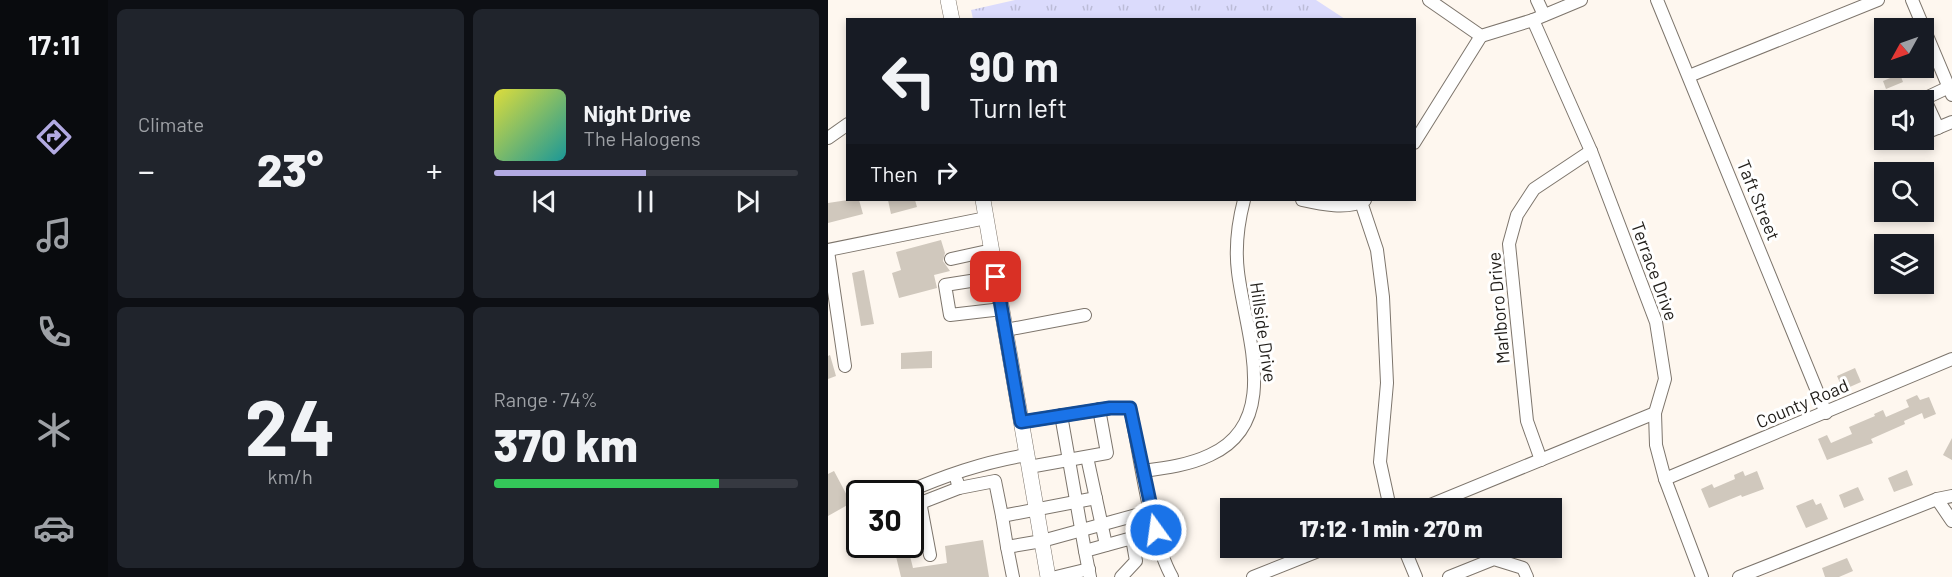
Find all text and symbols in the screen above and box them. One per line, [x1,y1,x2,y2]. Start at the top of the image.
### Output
north arrow [1874,18,1934,78]
map controls [1874,18,1934,294]
text: 17:11 [28,28,80,60]
text: 90 m [969,40,1059,90]
icon: left [870,42,948,120]
button: sound [1874,90,1934,150]
text: Turn left [969,91,1067,123]
text: Night Drive [584,100,691,126]
text: Climate [138,112,204,136]
icon: directions [33,116,75,158]
text: The Halogens [584,126,701,150]
text: 23° [257,142,323,196]
text: − [138,150,155,190]
text: + [426,150,442,190]
icon: right [930,156,963,189]
street label: Taft Street [1733,157,1785,243]
text: Then [870,160,918,186]
button: search [1874,162,1934,222]
icon: previous [528,185,561,218]
icon: pause [629,185,662,218]
icon: next [731,185,764,218]
icon: music [33,214,75,256]
street label: Terrace Drive [1627,219,1683,323]
button: layers [1874,234,1934,294]
pin [970,251,1021,302]
street label: Marlboro Drive [1482,251,1514,365]
icon: arrive [979,260,1012,293]
street label: Hillside Drive [1246,280,1282,384]
icon: phone [33,311,75,353]
street label: County Road [1752,374,1852,432]
text: 24 [245,378,336,472]
text: Range · 74% [494,387,598,411]
icon: climate [33,409,75,451]
text: 370 km [494,417,638,471]
text: km/h [268,464,313,488]
speed limit sign: 30 [846,480,924,558]
position arrow [1124,498,1188,562]
icon: car [33,507,75,549]
text: 17:12 · 1 min · 270 m [1299,515,1483,541]

